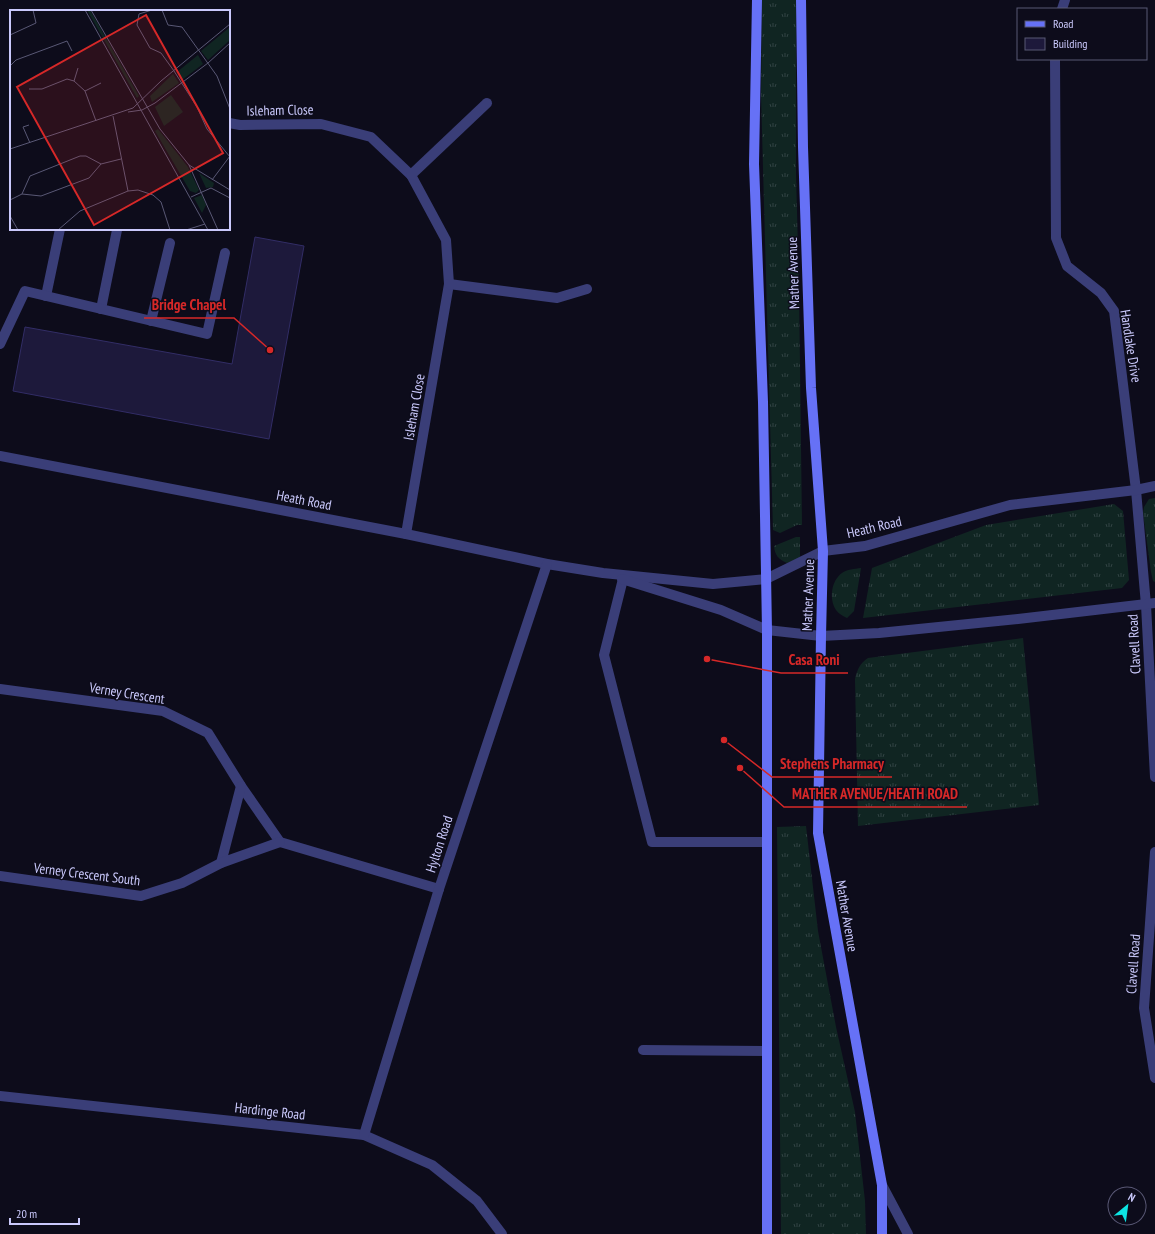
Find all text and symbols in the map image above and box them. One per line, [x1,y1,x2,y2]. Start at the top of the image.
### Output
legend [1017,8,1147,60]
inset map [10,10,230,230]
text: Road [1053,16,1073,31]
text: Building [1053,36,1088,51]
street label: Isleham Close [246,100,314,120]
street label: Mather Avenue [783,236,803,309]
callout: Bridge Chapel [144,291,234,318]
text: Bridge Chapel [152,295,227,314]
street label: Handlake Drive [1116,308,1146,384]
street label: Isleham Close [399,372,429,442]
street label: Heath Road [275,486,333,514]
street label: Heath Road [845,512,903,542]
street label: Mather Avenue [798,558,818,631]
street label: Clavell Road [1123,614,1145,674]
callout: Casa Roni [781,646,848,673]
text: Casa Roni [788,650,840,669]
street label: Verney Crescent [87,678,166,708]
callout: Stephens Pharmacy [772,750,892,777]
text: Stephens Pharmacy [780,754,885,773]
callout: MATHER AVENUE/HEATH ROAD [784,780,967,807]
text: MATHER AVENUE/HEATH ROAD [792,784,958,803]
street label: Hylton Road [421,813,457,875]
street label: Verney Crescent South [32,858,141,889]
street label: Mather Avenue [832,879,862,953]
street label: Clavell Road [1122,934,1144,994]
street label: Hardinge Road [234,1098,306,1124]
north arrow [1107,1186,1147,1226]
text: N [1126,1190,1138,1205]
scale bar [10,1200,79,1226]
text: 20 m [16,1206,37,1221]

